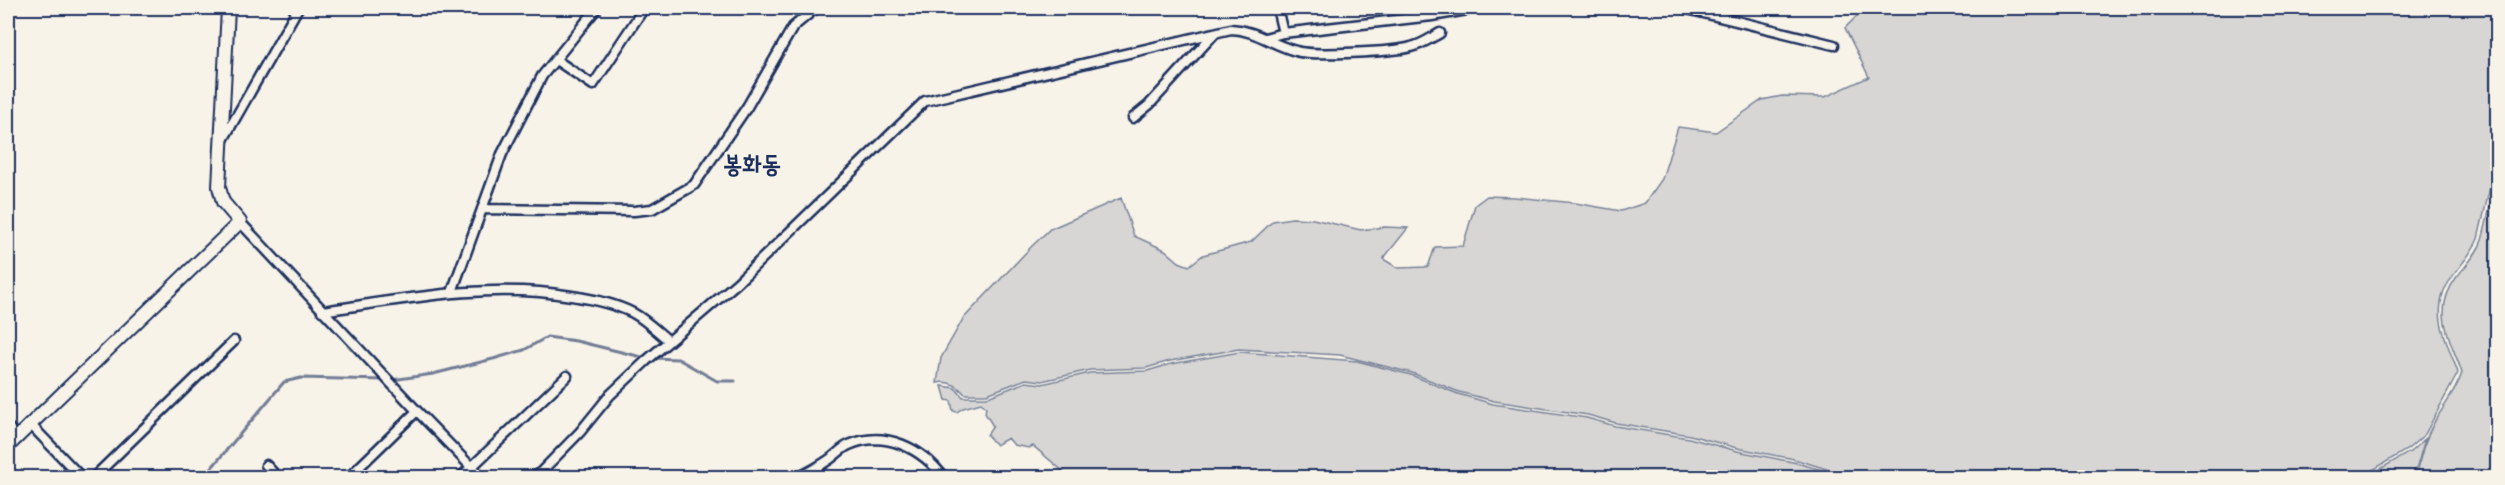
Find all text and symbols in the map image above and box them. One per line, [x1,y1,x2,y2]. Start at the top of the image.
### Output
district label: 봉화동 [723,147,781,179]

